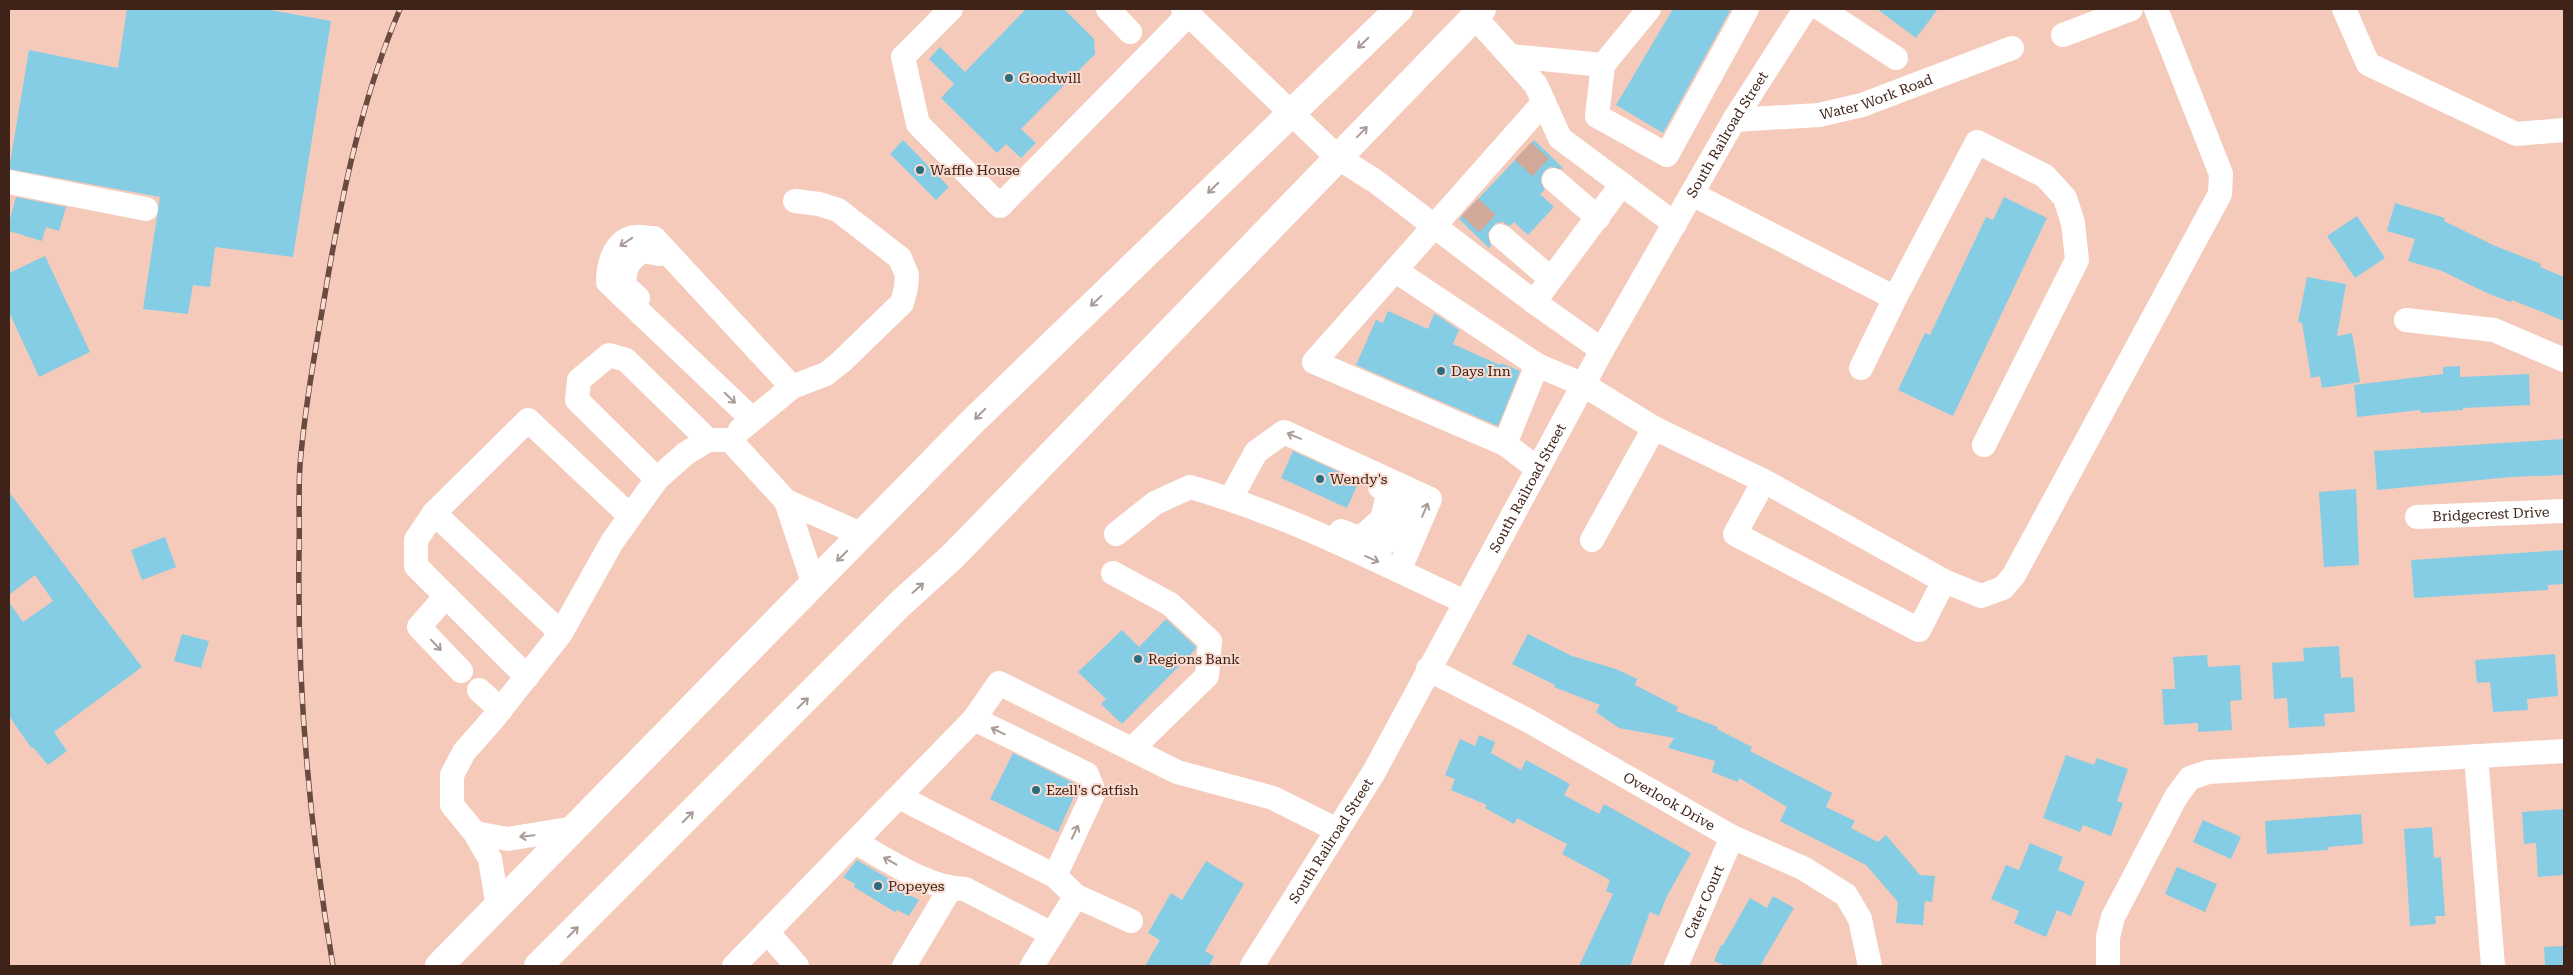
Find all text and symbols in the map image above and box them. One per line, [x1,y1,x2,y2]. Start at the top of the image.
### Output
one-way arrow [1358,36,1370,48]
street label: South Railroad Street [1683,68,1771,200]
place label: Goodwill [1019,70,1082,86]
street label: Water Work Road [1818,71,1935,123]
marker: Goodwill [1003,72,1015,84]
one-way arrow [1356,126,1368,138]
place label: Waffle House [930,162,1020,178]
marker: Waffle House [914,164,926,176]
one-way arrow [1207,181,1219,193]
one-way arrow [619,237,633,247]
one-way arrow [1090,295,1103,307]
place label: Days Inn [1451,363,1511,379]
marker: Days Inn [1435,365,1447,377]
one-way arrow [723,392,736,404]
one-way arrow [974,408,986,420]
street label: South Railroad Street [1486,421,1569,555]
one-way arrow [1287,430,1302,440]
place label: Wendy's [1330,471,1388,487]
marker: Wendy's [1314,473,1326,485]
one-way arrow [1422,503,1431,518]
street label: Bridgecrest Drive [2432,504,2550,524]
one-way arrow [836,550,849,562]
one-way arrow [1364,555,1379,564]
one-way arrow [911,582,924,593]
one-way arrow [430,638,442,651]
place label: Regions Bank [1148,651,1240,667]
marker: Regions Bank [1132,653,1144,665]
one-way arrow [797,697,810,709]
one-way arrow [990,725,1005,735]
street label: Overlook Drive [1620,769,1718,834]
street label: South Railroad Street [1286,775,1376,906]
place label: Ezell's Catfish [1046,782,1139,798]
marker: Ezell's Catfish [1030,784,1042,796]
one-way arrow [682,811,694,824]
one-way arrow [1071,825,1081,840]
one-way arrow [519,831,535,841]
one-way arrow [882,856,897,866]
street label: Cater Court [1681,863,1727,941]
place label: Popeyes [888,878,945,894]
marker: Popeyes [872,880,884,892]
one-way arrow [567,926,579,938]

